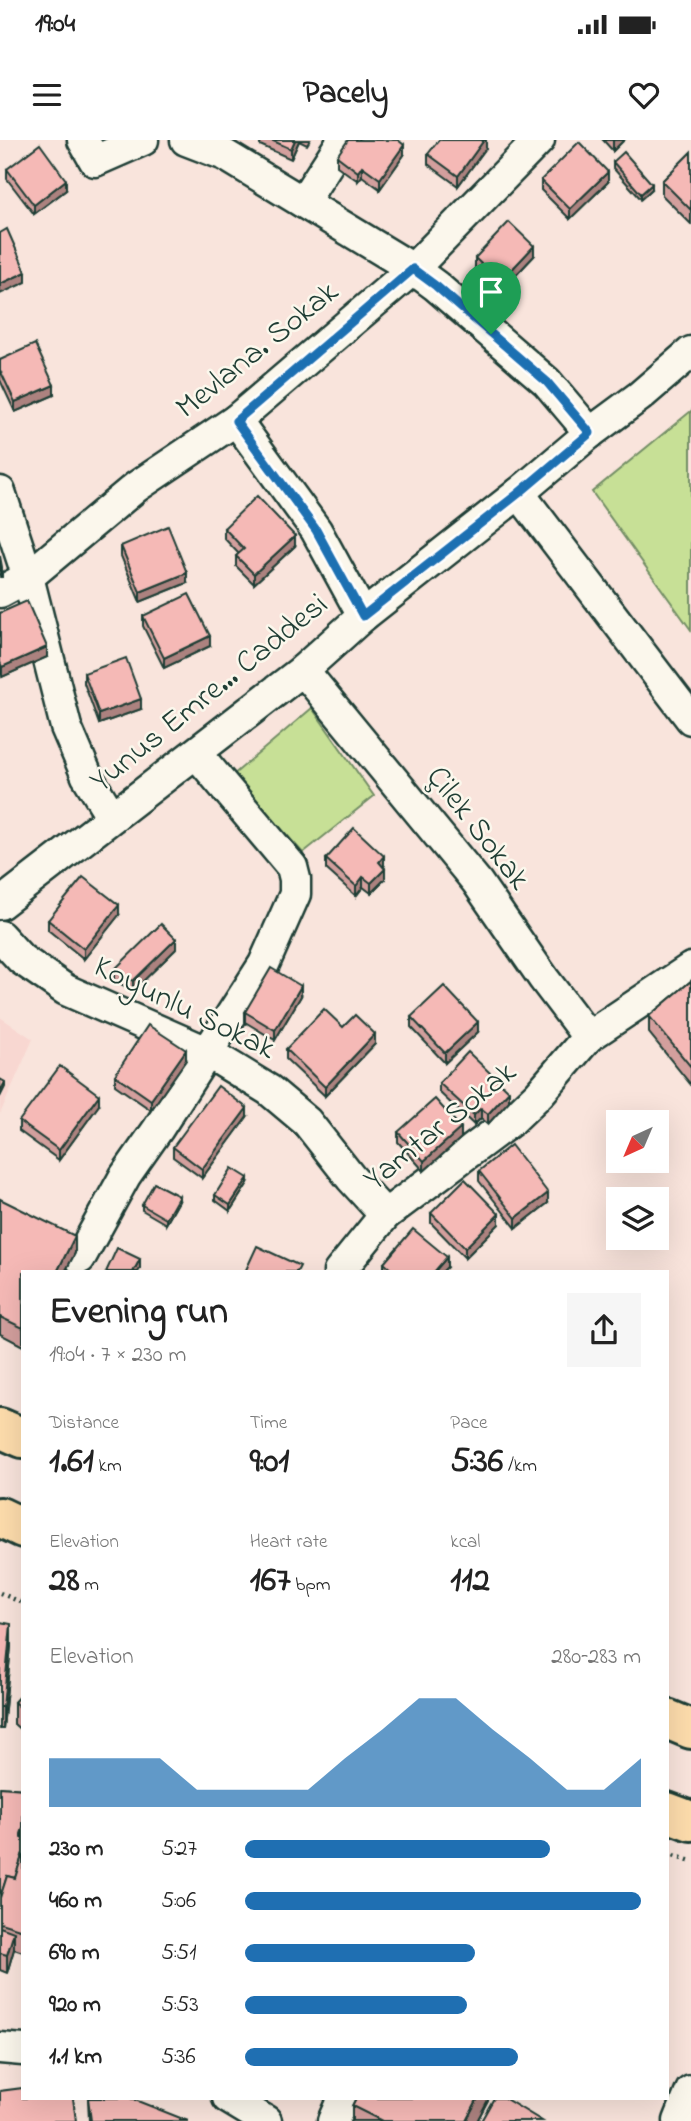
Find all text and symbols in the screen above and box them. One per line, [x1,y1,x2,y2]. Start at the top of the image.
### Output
text: 19:04 [35,6,75,44]
text: Pacely [303,71,388,118]
icon: menu [28,76,66,114]
icon: heart [625,76,663,114]
pin [461,262,521,334]
street label: Mevlana. Sokak [166,270,350,432]
icon: arrive [472,273,510,311]
street label: Yunus Emre... Caddesi [81,583,339,805]
street label: Çilek Sokak [413,757,541,902]
street label: Koyunlu Sokak [85,945,284,1074]
street label: Yamtar Sokak [355,1050,528,1203]
north arrow [606,1110,668,1172]
map controls [606,1110,669,1250]
button: layers [606,1187,669,1250]
text: Evening run [49,1285,228,1341]
button: share [567,1293,641,1367]
text: 19:04 · 7 × 230 m [49,1339,186,1372]
text: Distance [49,1410,119,1437]
text: Time [250,1410,287,1437]
text: Pace [450,1410,487,1437]
text: 1.61 [49,1437,94,1488]
text: 9:01 [250,1437,289,1488]
text: 5:36 [450,1437,503,1488]
text: km [94,1453,122,1480]
text: /km [503,1453,537,1480]
text: Elevation [49,1529,119,1556]
text: Heart rate [250,1529,328,1556]
text: kcal [450,1529,481,1556]
text: 28 [49,1556,80,1607]
text: 167 [250,1556,291,1607]
text: 112 [450,1556,490,1607]
text: m [80,1572,99,1599]
text: bpm [291,1572,330,1599]
text: Elevation [49,1641,134,1674]
text: 280–283 m [551,1641,641,1674]
text: 230 m [49,1833,103,1866]
text: 5:27 [161,1833,197,1866]
text: 460 m [49,1885,102,1918]
text: 5:06 [161,1885,196,1918]
text: 690 m [49,1937,100,1970]
text: 5:51 [161,1937,197,1970]
text: 920 m [49,1989,101,2022]
text: 5:53 [161,1989,199,2022]
text: 1.1 km [49,2041,102,2074]
text: 5:36 [161,2041,196,2074]

